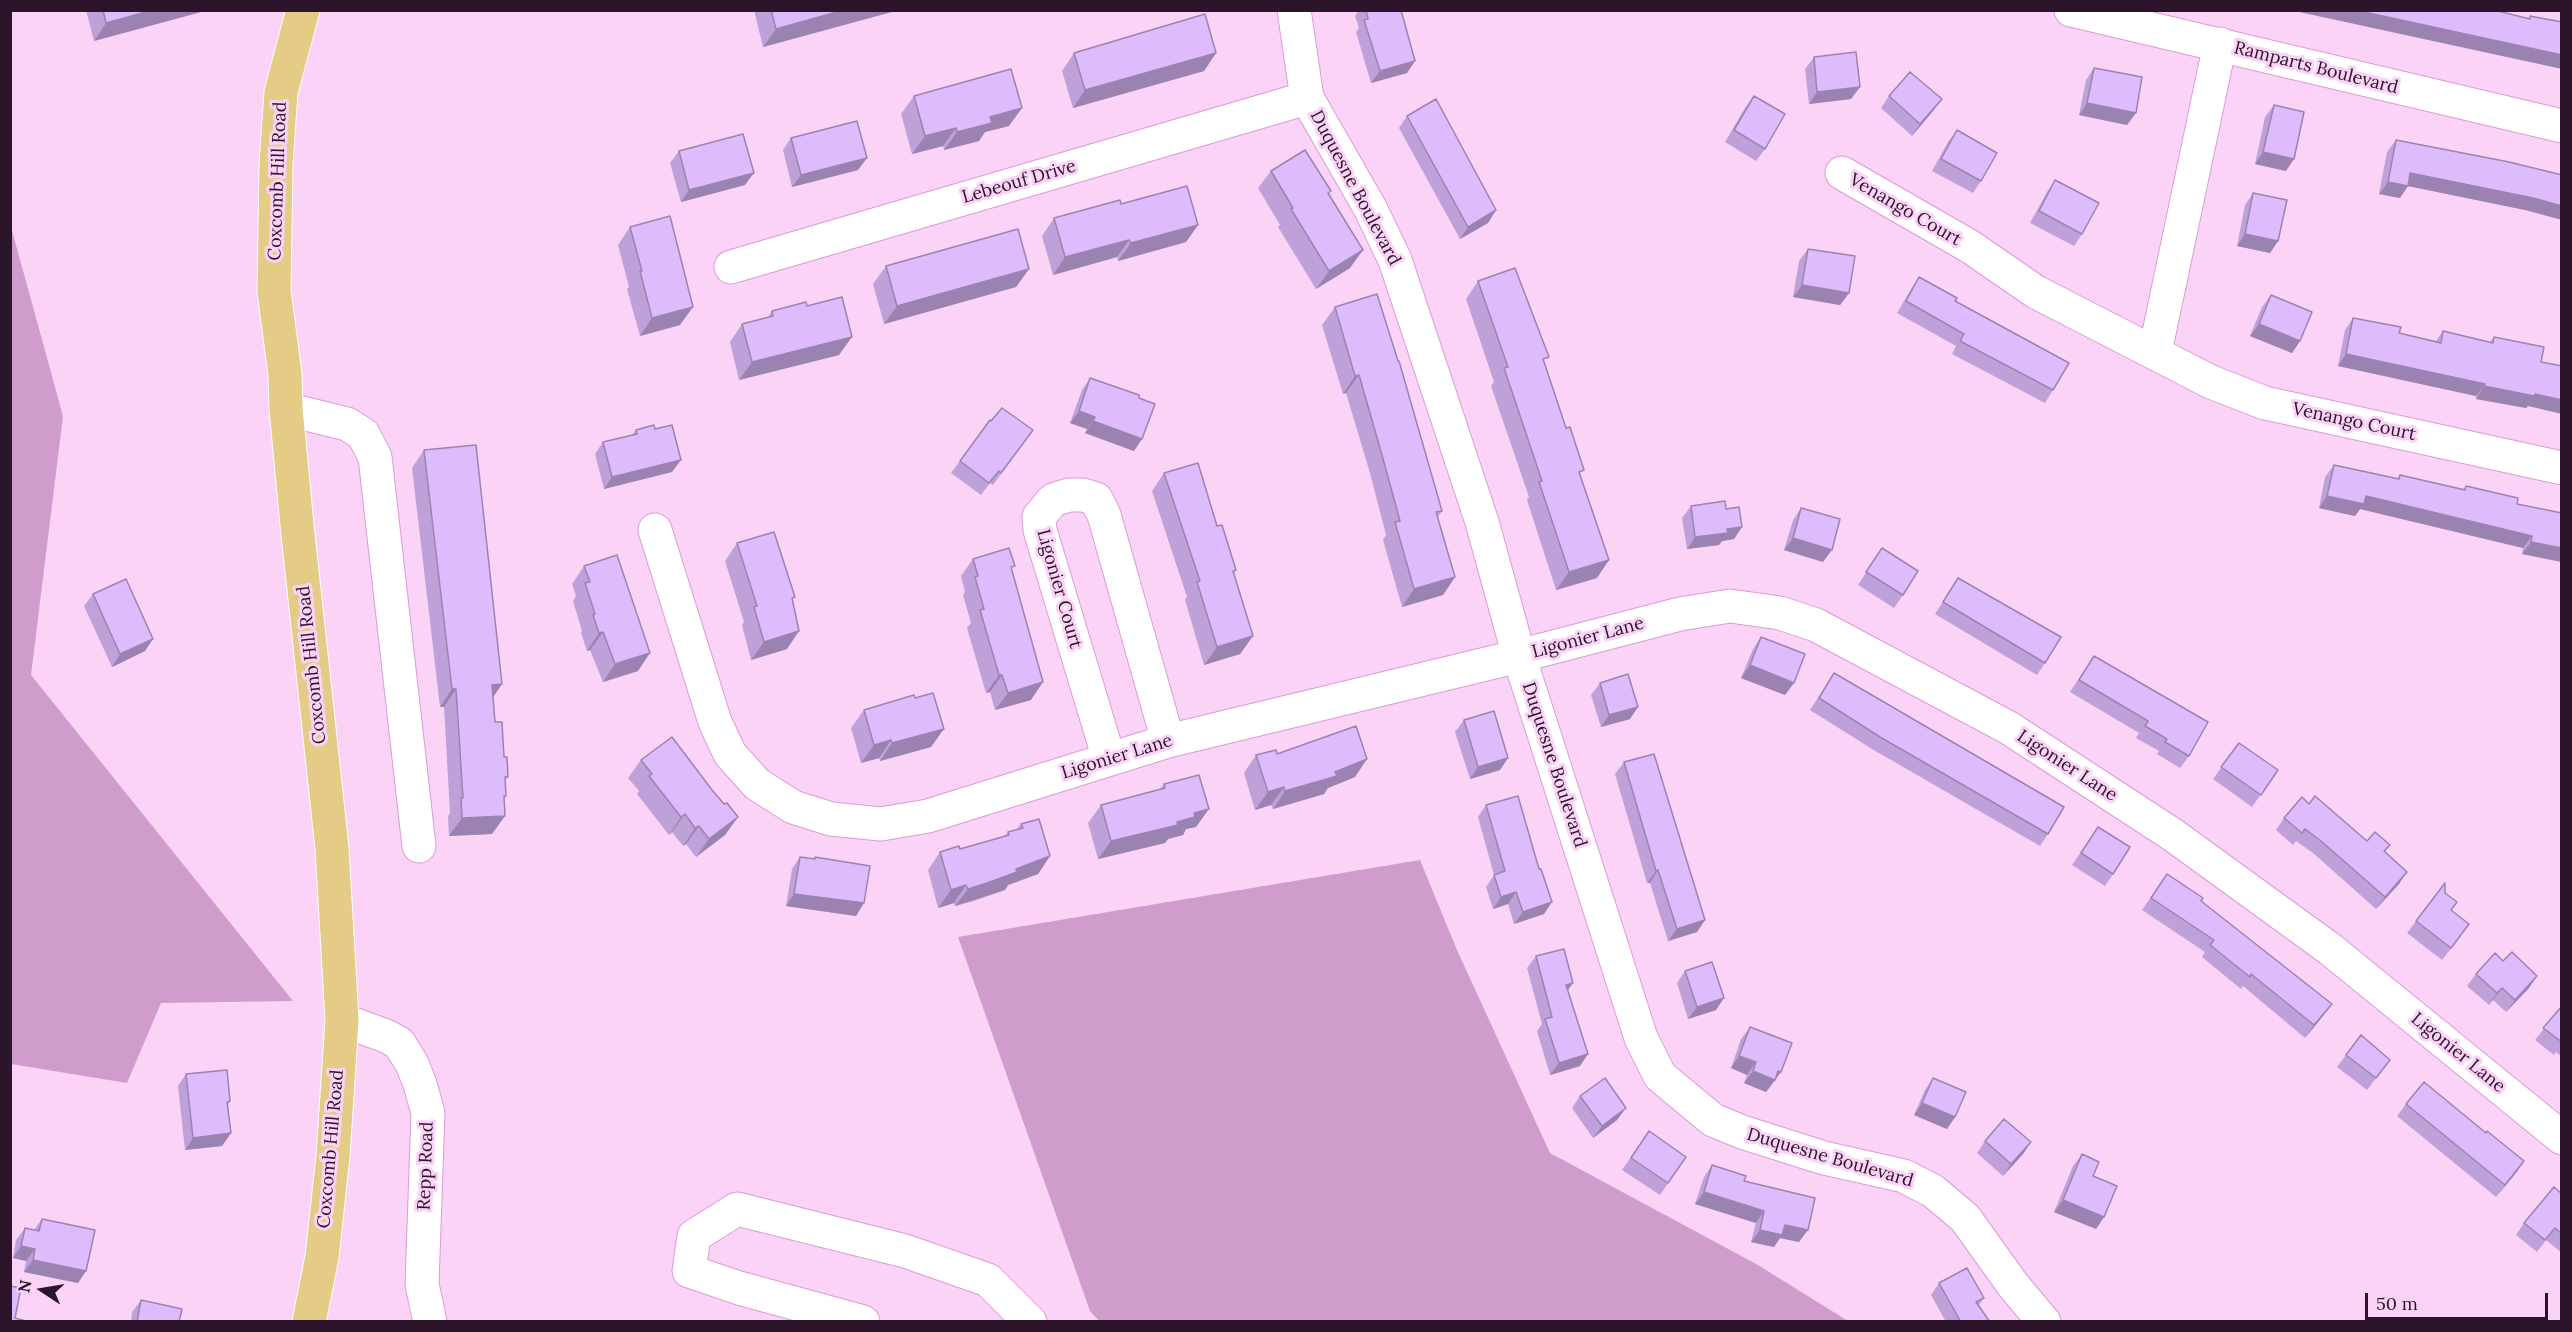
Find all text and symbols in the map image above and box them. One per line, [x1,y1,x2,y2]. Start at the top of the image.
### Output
street label: Ramparts Boulevard [2232,37,2400,99]
street label: Coxcomb Hill Road [264,101,292,261]
street label: Duquesne Boulevard [1305,107,1405,269]
street label: Lebeouf Drive [960,155,1078,209]
street label: Venango Court [1845,169,1965,251]
street label: Venango Court [2290,398,2418,446]
street label: Ligonier Court [1032,527,1086,651]
street label: Coxcomb Hill Road [293,585,331,745]
street label: Ligonier Lane [1530,613,1646,663]
street label: Duquesne Boulevard [1517,680,1591,850]
street label: Ligonier Lane [2013,726,2121,806]
street label: Ligonier Lane [1059,730,1175,784]
street label: Ligonier Lane [2407,1008,2509,1098]
street label: Coxcomb Hill Road [313,1069,349,1229]
street label: Repp Road [414,1121,438,1211]
street label: Duquesne Boulevard [1744,1124,1916,1192]
north arrow [12,1260,72,1320]
text: N [13,1278,35,1294]
scale bar [2368,1281,2551,1319]
text: 50 m [2376,1292,2418,1315]

